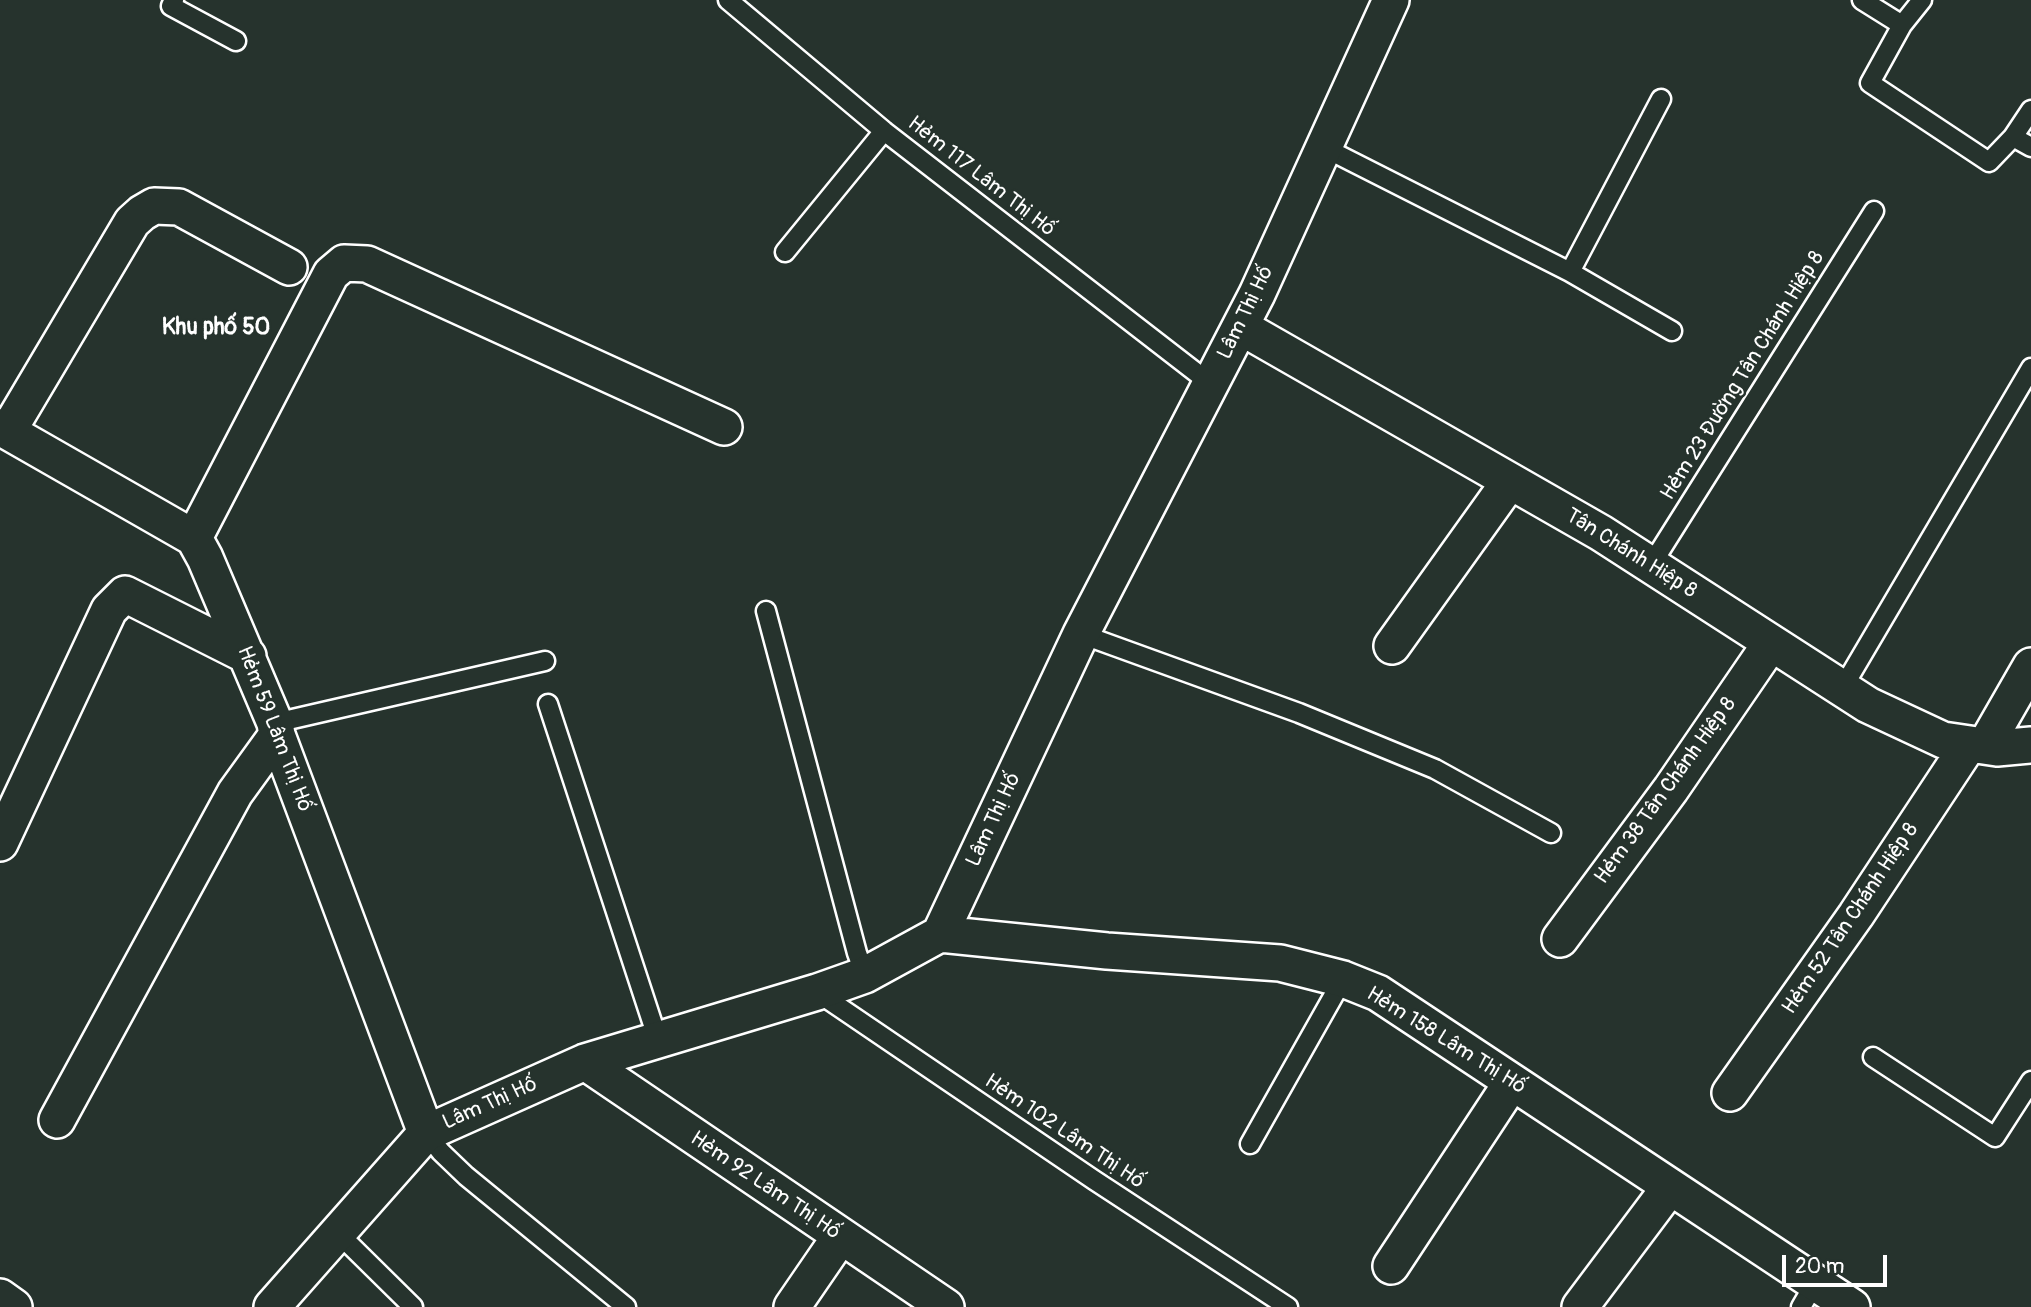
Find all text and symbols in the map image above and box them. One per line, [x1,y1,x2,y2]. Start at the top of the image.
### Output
street label: Hẻm 117 Lâm Thị Hố [902,112,1060,242]
street label: Hẻm 23 Đường Tân Chánh Hiệp 8 [1656,247,1830,505]
street label: Lâm Thị Hố [1213,262,1279,364]
district label: Khu phố 50 [162,314,270,342]
street label: Tân Chánh Hiệp 8 [1561,504,1701,604]
street label: Hẻm 59 Lâm Thị Hố [231,643,317,815]
street label: Hẻm 38 Tân Chánh Hiệp 8 [1590,693,1742,889]
street label: Lâm Thị Hố [961,769,1027,871]
street label: Hẻm 52 Tân Chánh Hiệp 8 [1778,819,1924,1019]
street label: Hẻm 158 Lâm Thị Hố [1362,982,1530,1100]
street label: Hẻm 102 Lâm Thị Hố [979,1069,1149,1195]
street label: Lâm Thị Hố [439,1072,541,1136]
street label: Hẻm 92 Lâm Thị Hố [685,1127,845,1245]
scale bar [1786,1240,1891,1284]
text: 20 m [1795,1253,1844,1280]

